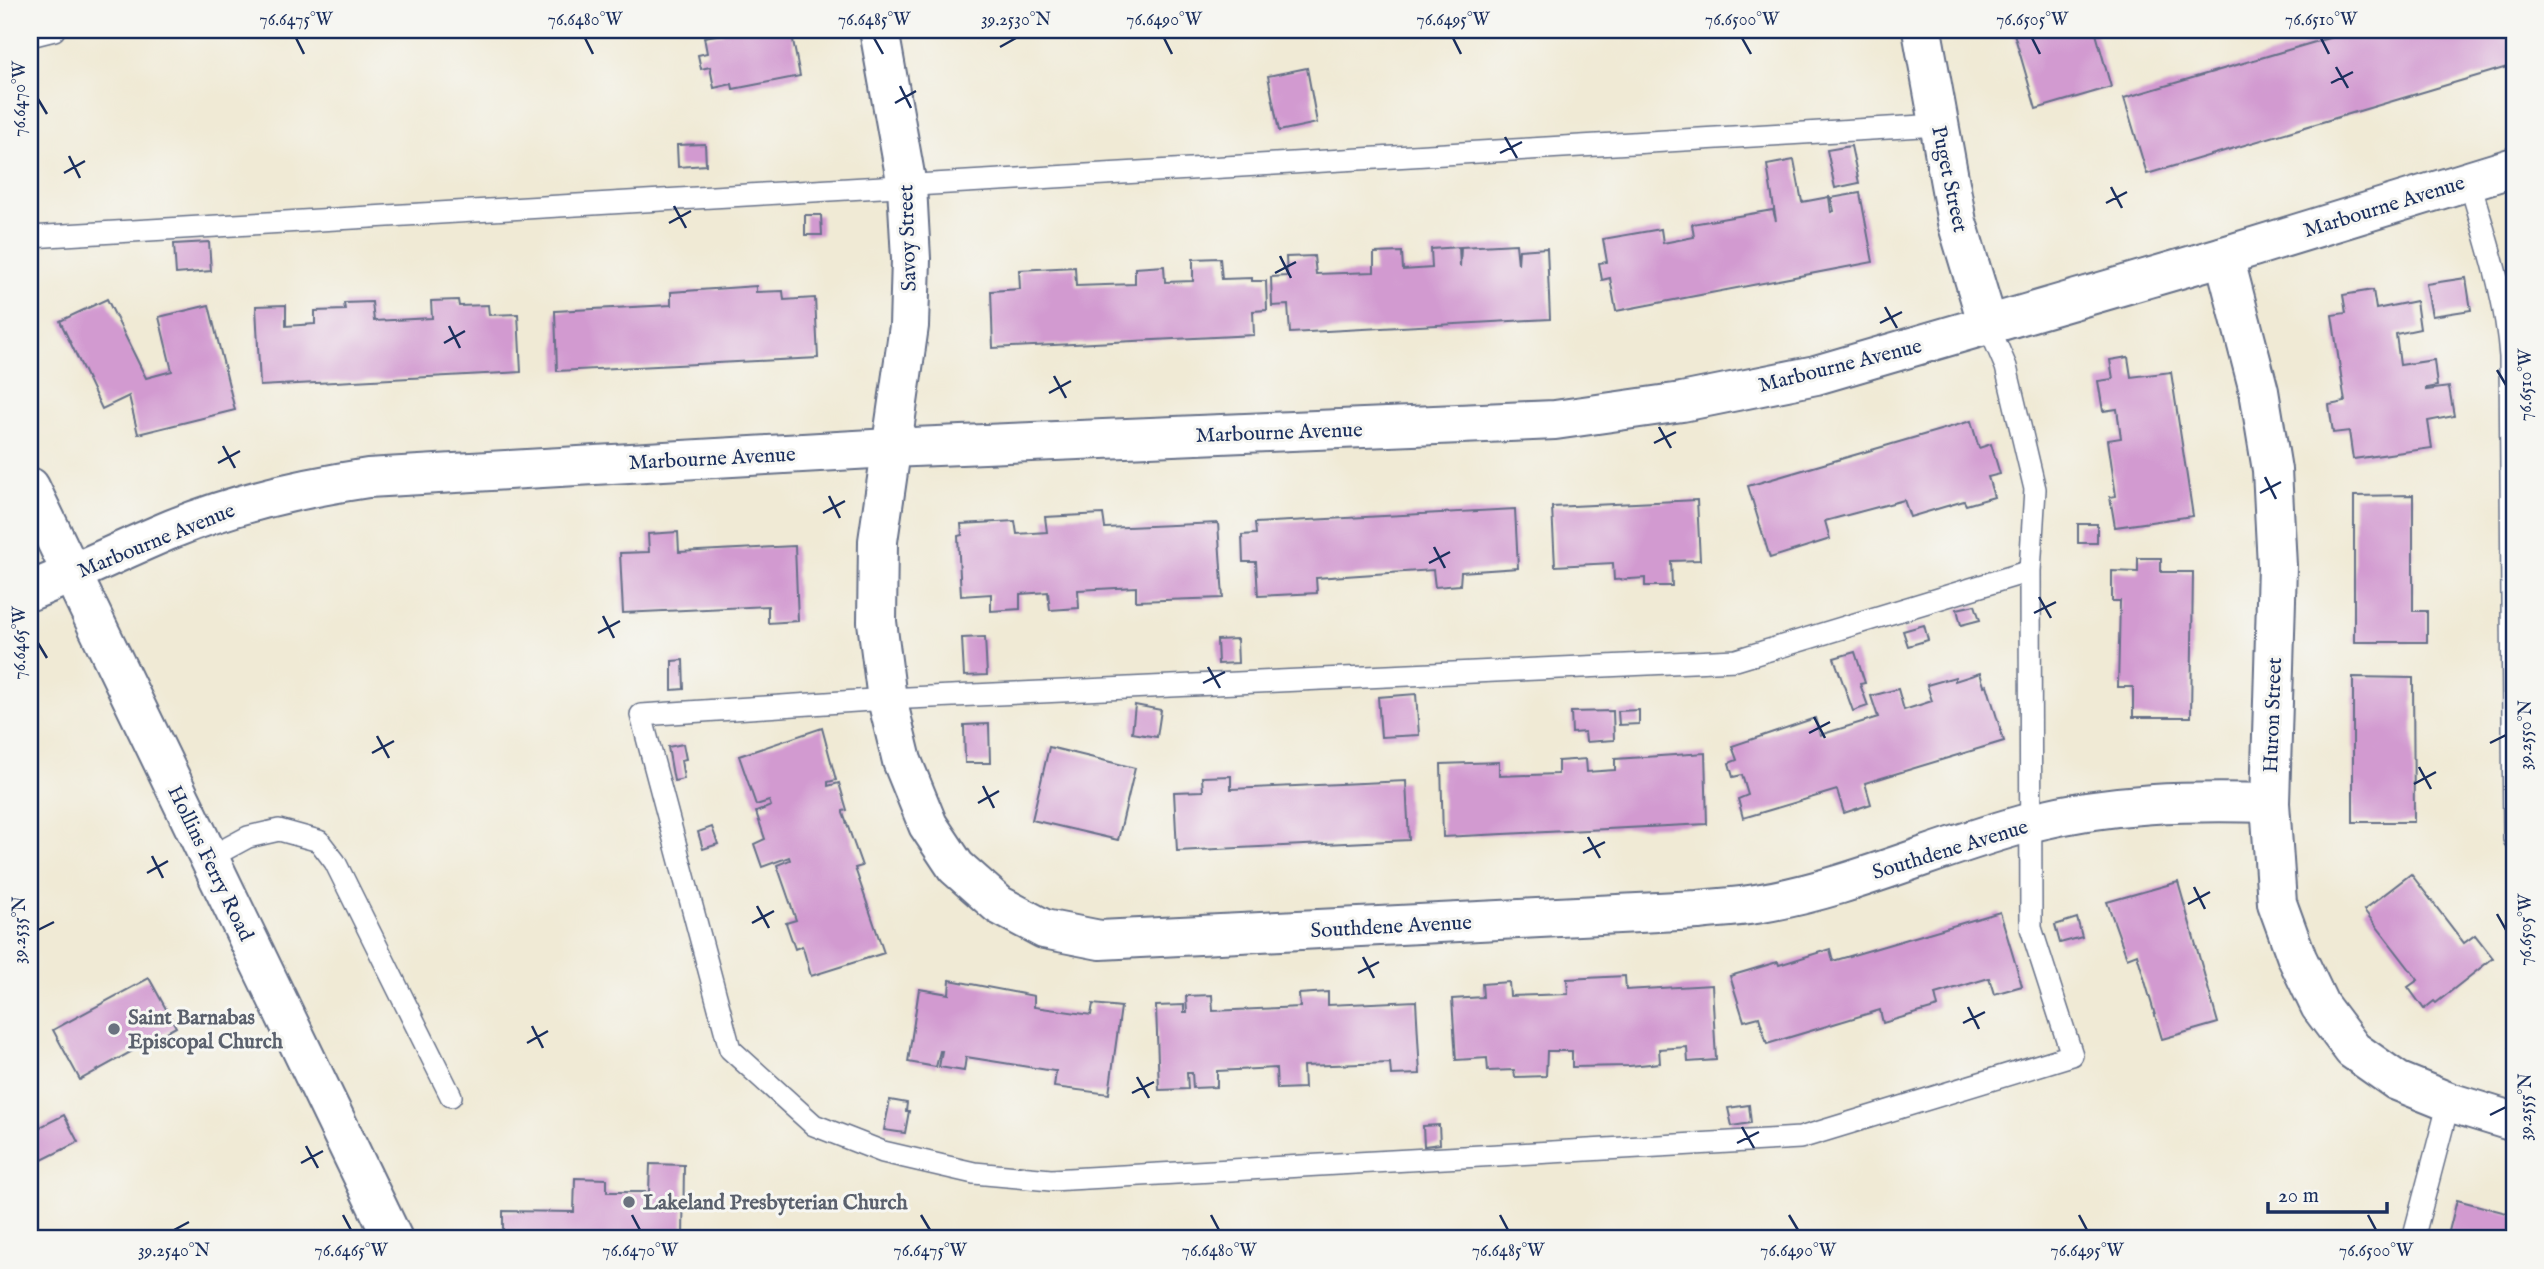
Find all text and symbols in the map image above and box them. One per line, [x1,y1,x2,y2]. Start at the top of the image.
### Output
text: 76.6475°W [259,9,334,32]
text: 76.6480°W [547,9,623,32]
text: 76.6485°W [838,9,911,32]
text: 39.2530°N [981,9,1052,32]
text: 76.6490°W [1126,9,1203,32]
text: 76.6495°W [1416,9,1491,32]
text: 76.6500°W [1705,9,1780,32]
text: 76.6505°W [1996,9,2069,32]
text: 76.6510°W [2285,9,2358,32]
text: 76.6470°W [9,60,32,137]
street label: Puget Street [1924,124,1973,235]
street label: Marbourne Avenue [2301,170,2469,245]
street label: Savoy Street [893,184,924,292]
street label: Marbourne Avenue [1756,333,1925,400]
text: 76.6510°W [2515,348,2538,421]
street label: Marbourne Avenue [1195,417,1363,450]
street label: Marbourne Avenue [628,442,797,477]
street label: Marbourne Avenue [74,497,239,585]
text: 76.6465°W [9,606,32,680]
street label: Huron Street [2258,657,2289,773]
text: 39.2550°N [2515,700,2538,770]
street label: Hollins Ferry Road [160,781,259,947]
street label: Southdene Avenue [1869,814,2032,887]
text: 76.6505°W [2515,893,2538,966]
text: 39.2535°N [9,896,32,964]
street label: Southdene Avenue [1310,910,1473,945]
place label: Saint Barnabas Episcopal Church [128,1005,284,1056]
marker: Saint Barnabas Episcopal Church [106,1021,122,1037]
text: 39.2555°N [2515,1073,2538,1141]
scale bar [2268,1171,2386,1215]
text: 20 m [2278,1183,2319,1210]
place label: Lakeland Presbyterian Church [643,1190,908,1217]
marker: Lakeland Presbyterian Church [621,1194,637,1210]
text: 39.2540°N [138,1240,211,1263]
text: 76.6465°W [314,1240,388,1263]
text: 76.6470°W [602,1240,679,1263]
text: 76.6475°W [893,1240,968,1263]
text: 76.6480°W [1181,1240,1257,1263]
text: 76.6485°W [1472,1240,1545,1263]
text: 76.6490°W [1760,1240,1837,1263]
text: 76.6495°W [2050,1240,2125,1263]
text: 76.6500°W [2339,1240,2414,1263]

